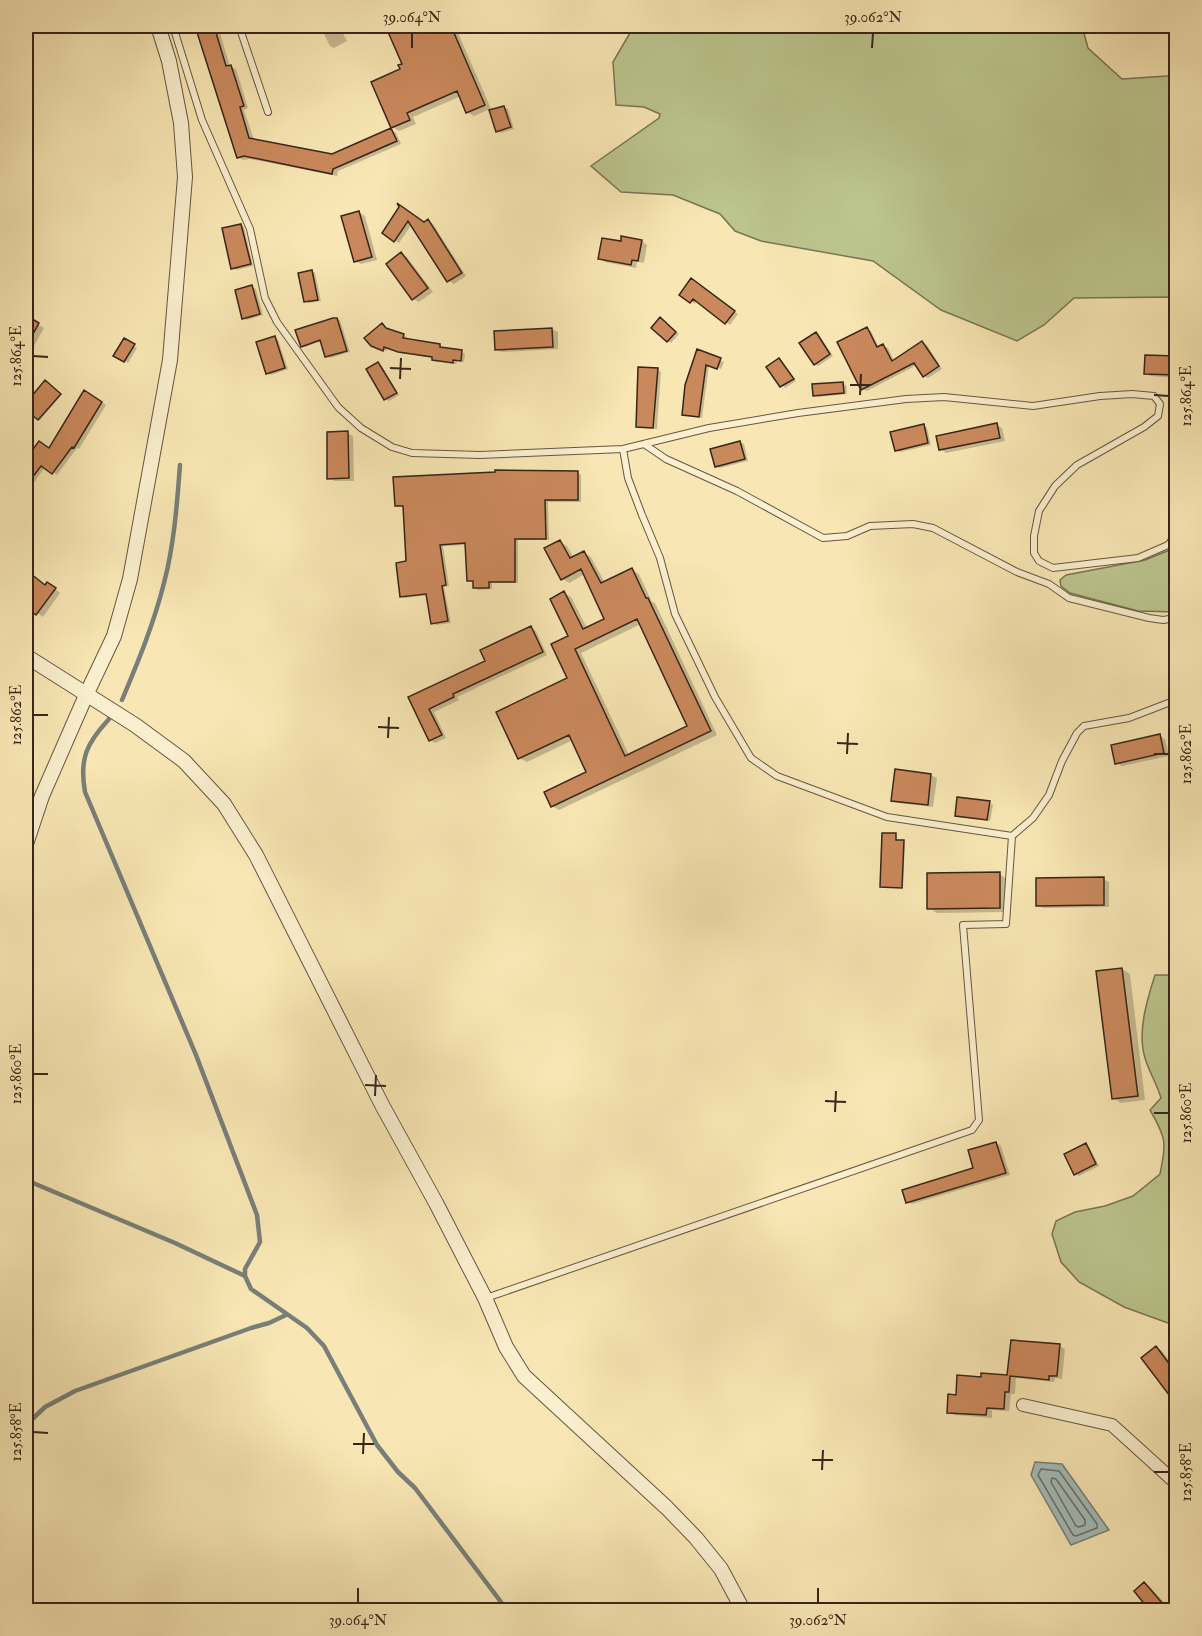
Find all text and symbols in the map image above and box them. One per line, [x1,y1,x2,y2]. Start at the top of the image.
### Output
text: 39.064°N [383,8,442,27]
text: 39.062°N [844,8,903,27]
text: 125.864°E [7,325,26,386]
text: 125.864°E [1177,365,1196,426]
text: 125.862°E [7,685,26,745]
text: 125.862°E [1177,724,1196,784]
text: 125.860°E [7,1044,26,1104]
text: 125.860°E [1177,1083,1196,1143]
text: 125.858°E [7,1402,26,1461]
text: 125.858°E [1177,1442,1196,1501]
text: 39.064°N [329,1611,388,1630]
text: 39.062°N [789,1611,848,1630]

